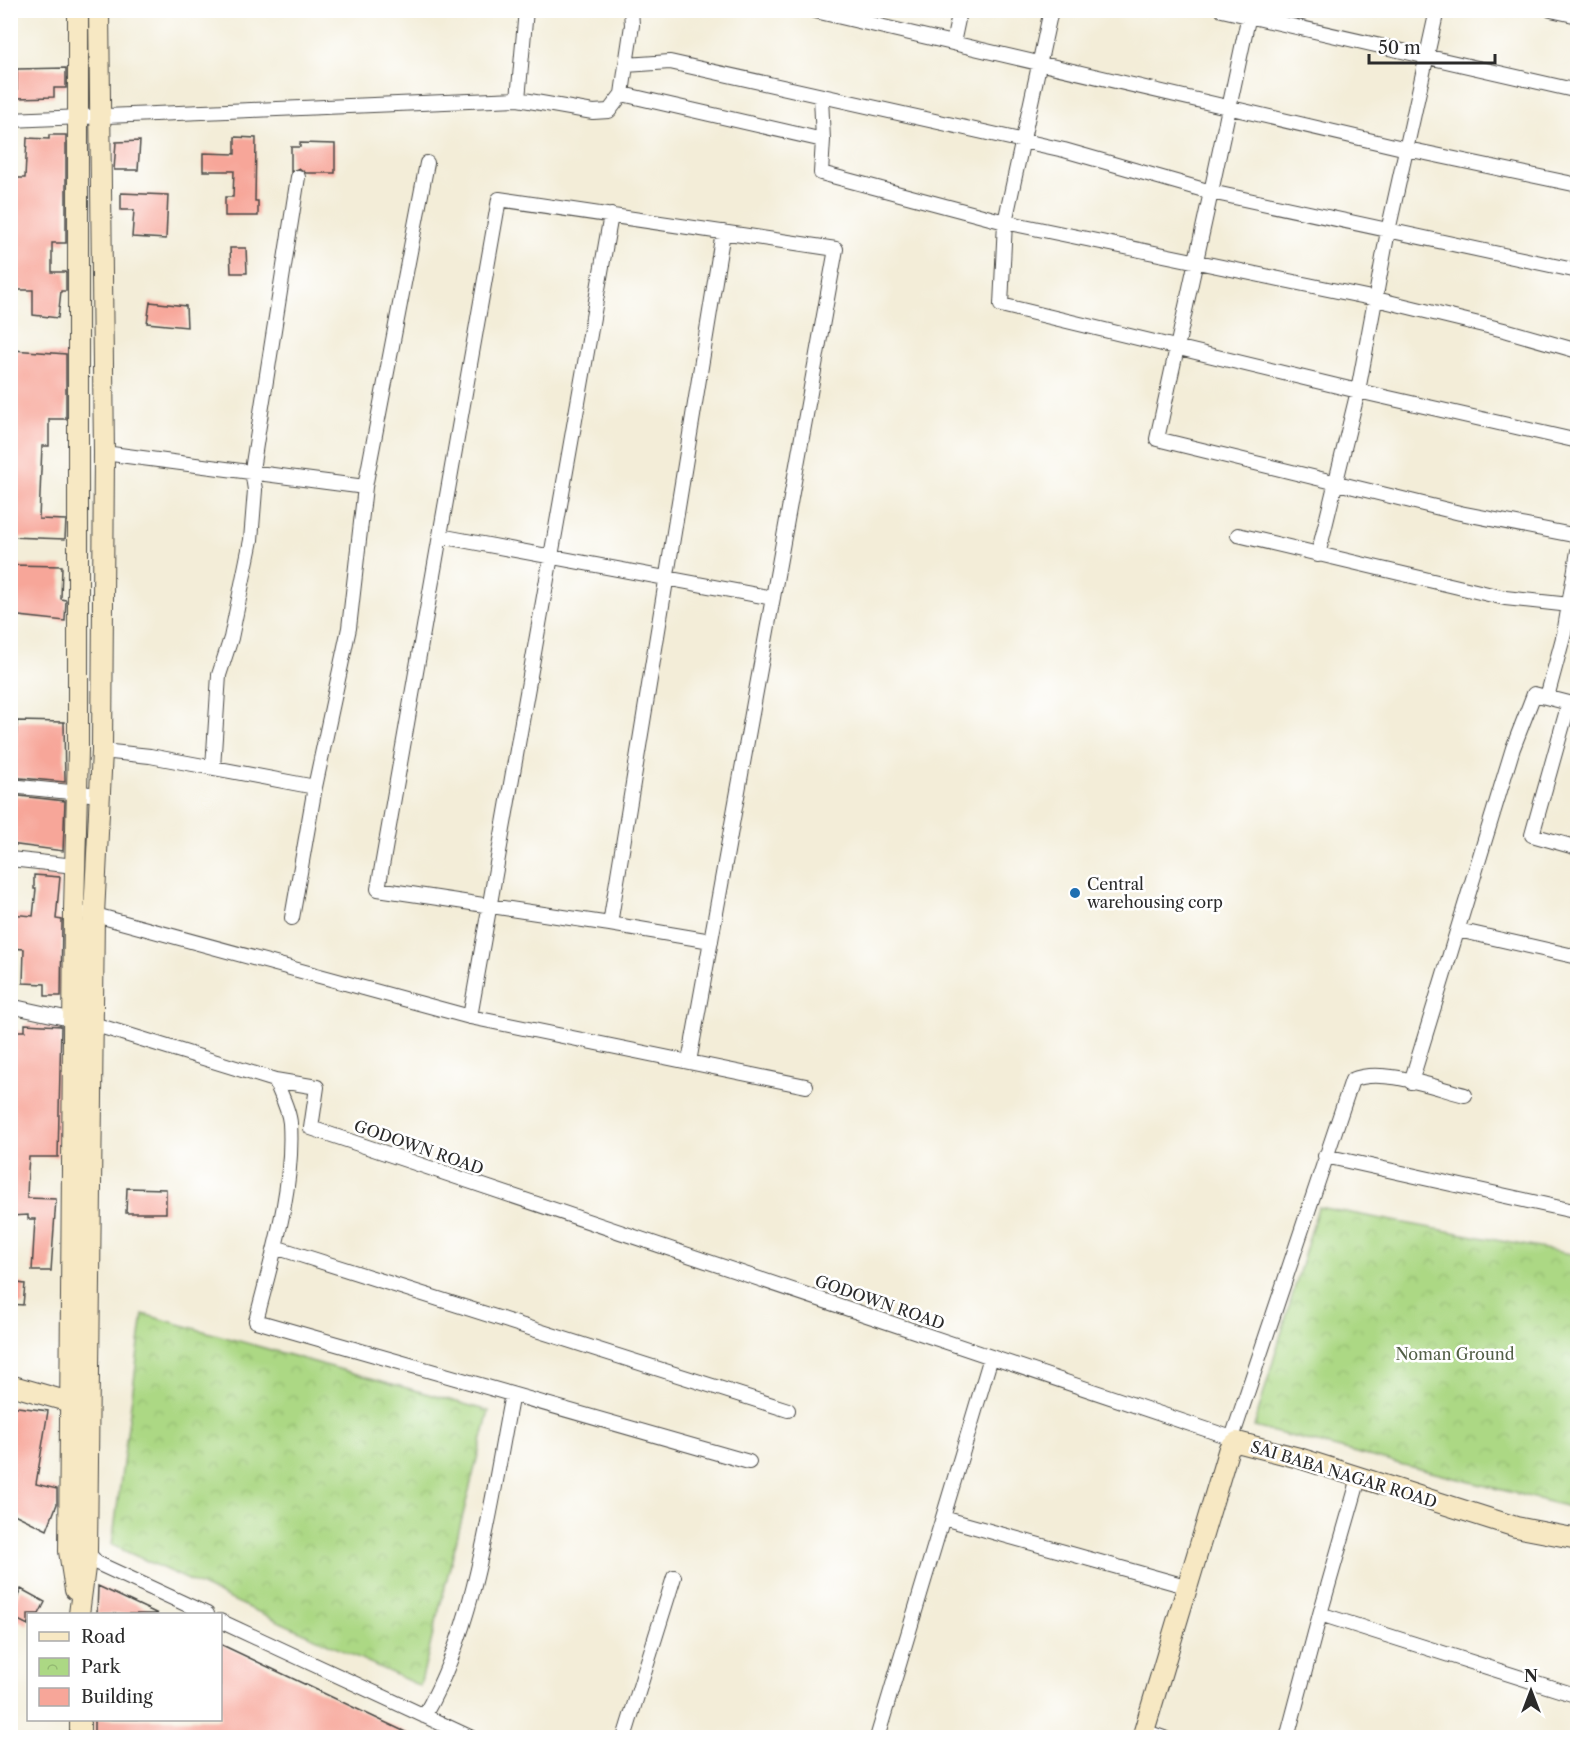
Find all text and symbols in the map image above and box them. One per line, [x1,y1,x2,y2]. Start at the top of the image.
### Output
scale bar [1369,27,1495,65]
text: 50 m [1378,37,1421,59]
place label: Central warehousing corp [1086,874,1223,912]
marker: Central warehousing corp [1068,886,1082,900]
street label: GODOWN ROAD [351,1115,487,1179]
street label: GODOWN ROAD [812,1270,948,1334]
park label: Noman Ground [1395,1344,1515,1364]
street label: SAI BABA NAGAR ROAD [1248,1436,1440,1512]
legend [27,1613,222,1721]
text: Road [81,1626,126,1648]
text: Park [81,1656,122,1678]
north arrow [1501,1661,1561,1721]
text: N [1524,1666,1538,1686]
text: Building [81,1686,153,1708]

